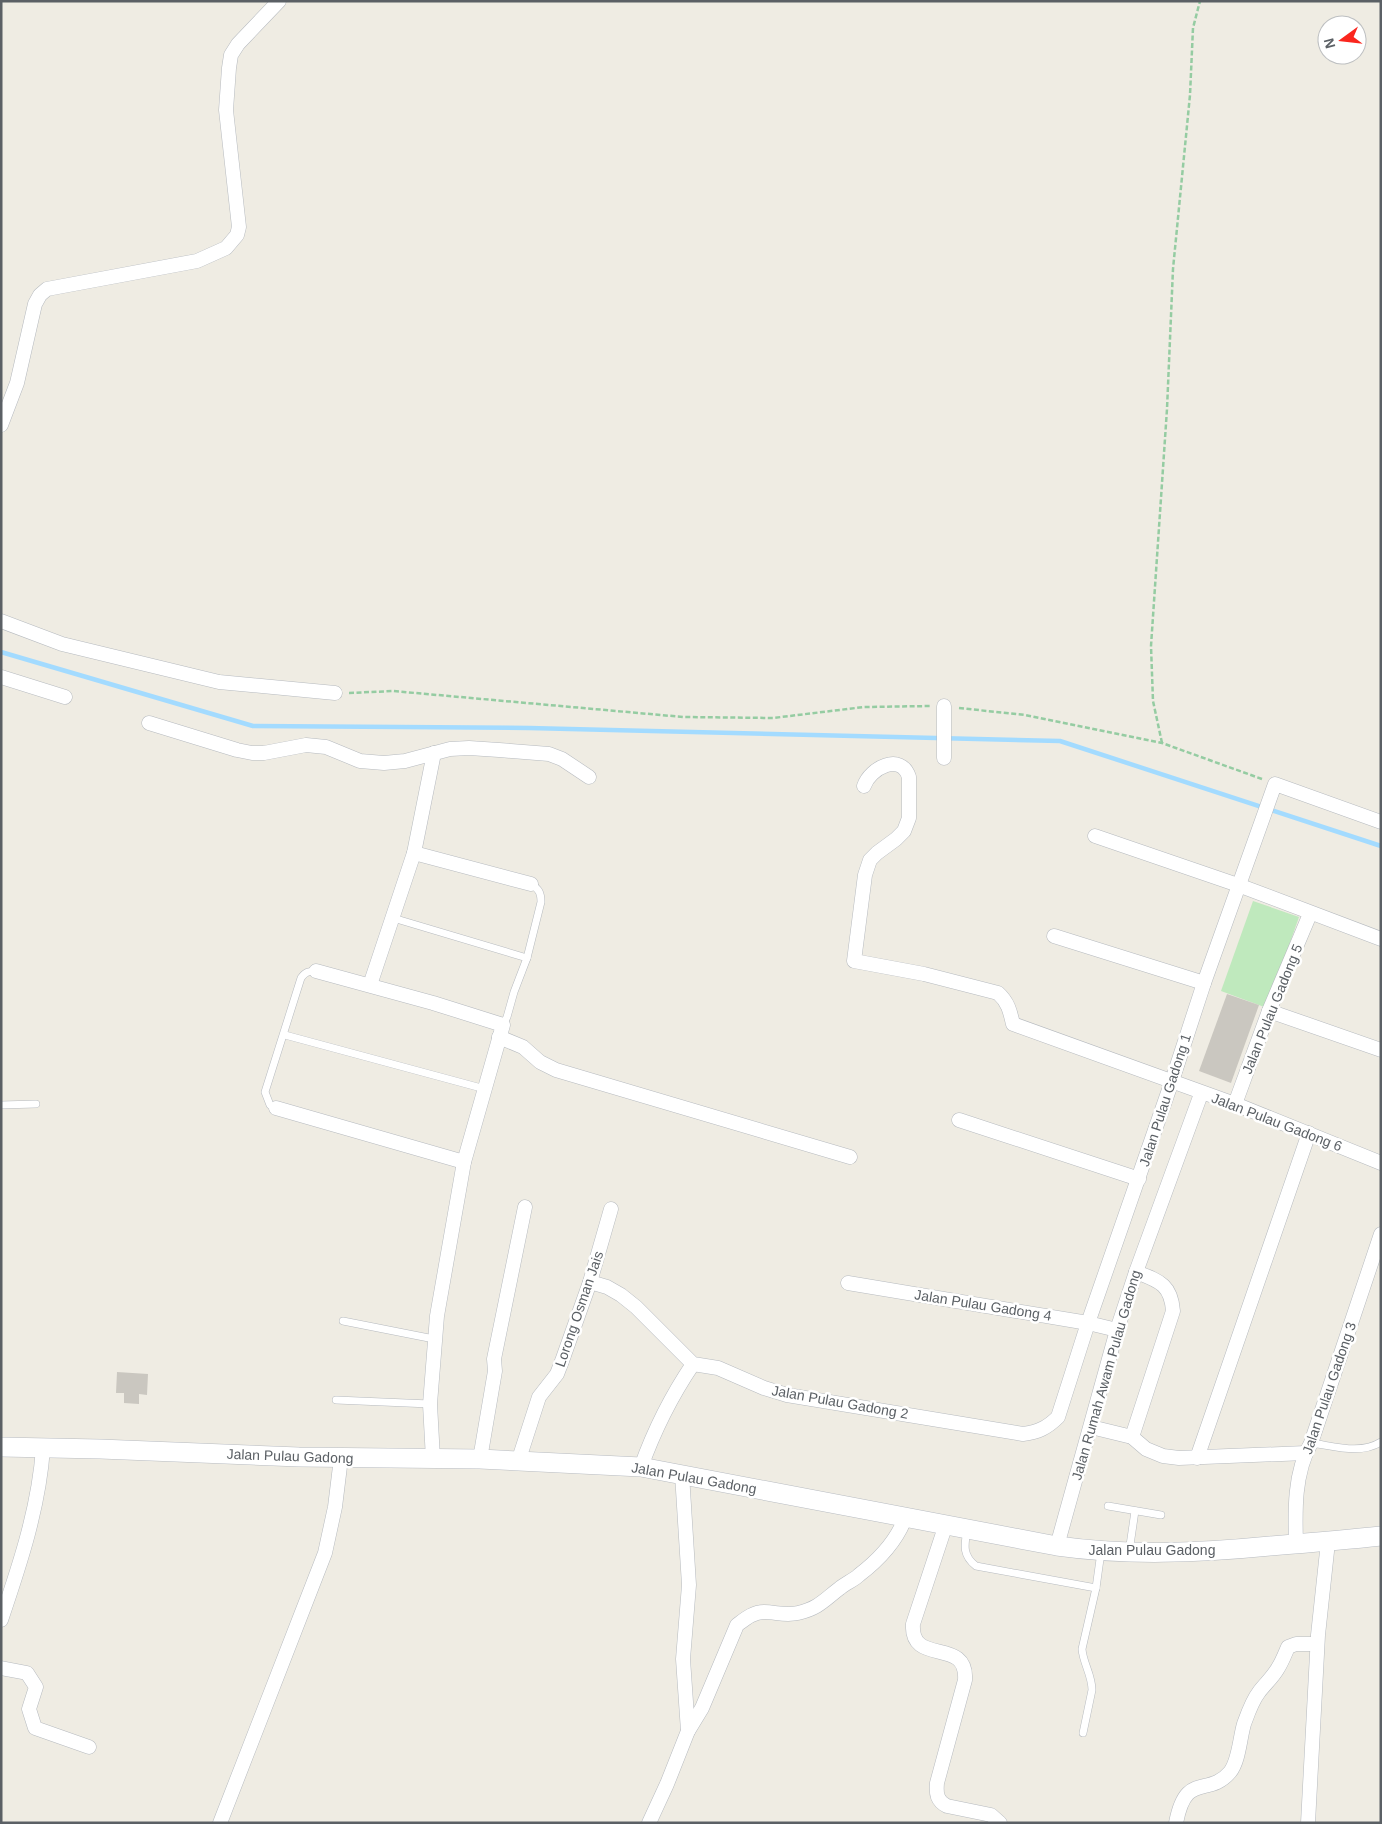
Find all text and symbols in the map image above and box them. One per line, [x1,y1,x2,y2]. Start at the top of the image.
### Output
north arrow [1317,15,1367,65]
text: N [1320,36,1338,50]
street label: Jalan Pulau Gadong 5 [1239,942,1305,1076]
street label: Jalan Pulau Gadong 1 [1136,1031,1194,1168]
street label: Jalan Pulau Gadong 6 [1209,1090,1345,1154]
street label: Lorong Osman Jais [552,1249,606,1369]
street label: Jalan Rumah Awam Pulau Gadong [1068,1268,1144,1482]
street label: Jalan Pulau Gadong 4 [913,1286,1053,1324]
street label: Jalan Pulau Gadong 3 [1299,1320,1359,1456]
street label: Jalan Pulau Gadong 2 [770,1382,910,1422]
street label: Jalan Pulau Gadong [226,1446,354,1466]
street label: Jalan Pulau Gadong [630,1459,758,1497]
street label: Jalan Pulau Gadong [1089,1542,1215,1558]

